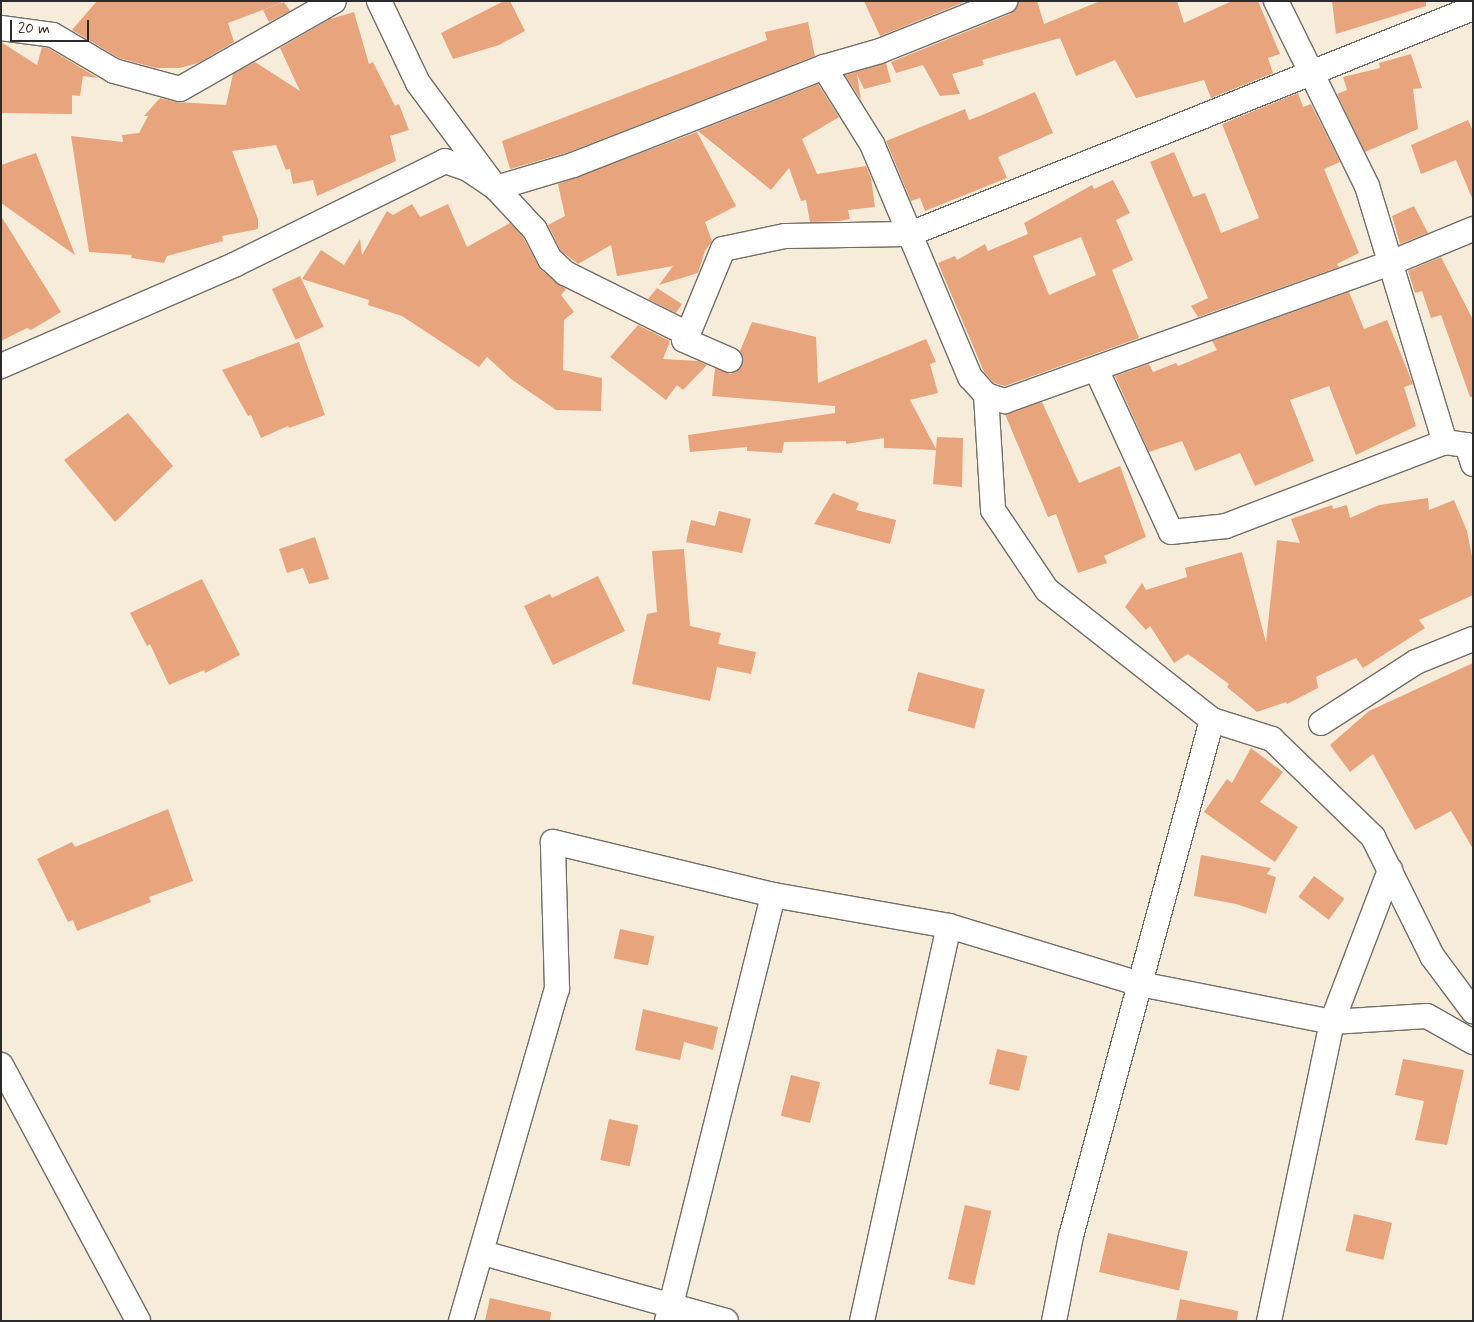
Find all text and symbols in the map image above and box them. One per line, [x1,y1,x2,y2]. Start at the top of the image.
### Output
scale bar [12,10,91,42]
text: 20 m [18,19,50,39]

